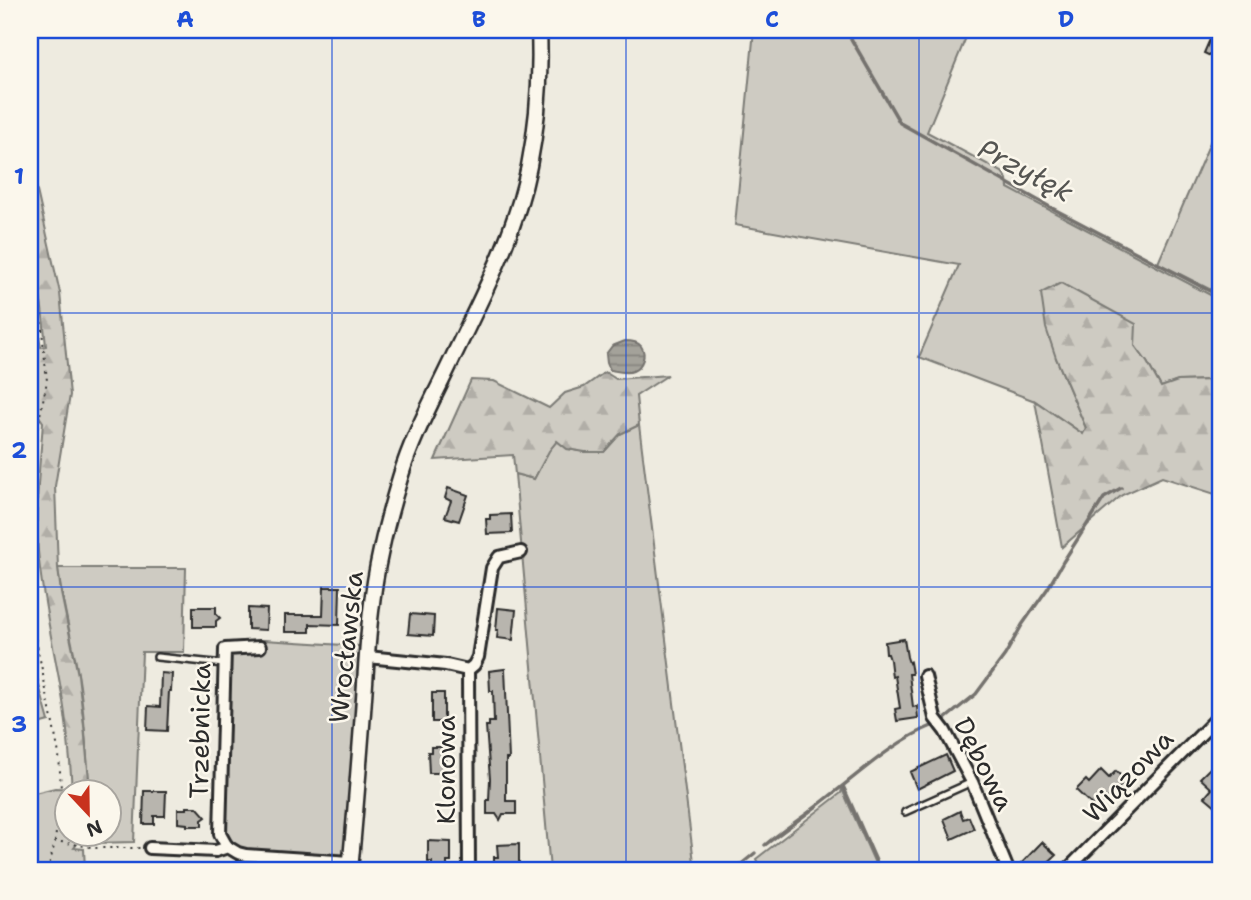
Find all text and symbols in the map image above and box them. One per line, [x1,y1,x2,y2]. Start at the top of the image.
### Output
text: A [176,4,194,34]
text: B [472,4,486,34]
text: C [765,4,779,34]
text: D [1058,4,1074,34]
water label: Przyłęk [972,129,1080,211]
text: 1 [14,161,24,191]
text: 2 [11,435,27,465]
street label: Wrocławska [320,569,371,725]
street label: Trzebnicka [181,663,218,799]
text: 3 [11,709,27,739]
street label: Dębowa [946,711,1023,816]
street label: Klonowa [428,715,463,825]
street label: Wiązowa [1075,722,1181,830]
north arrow [52,778,122,848]
text: N [83,814,106,843]

